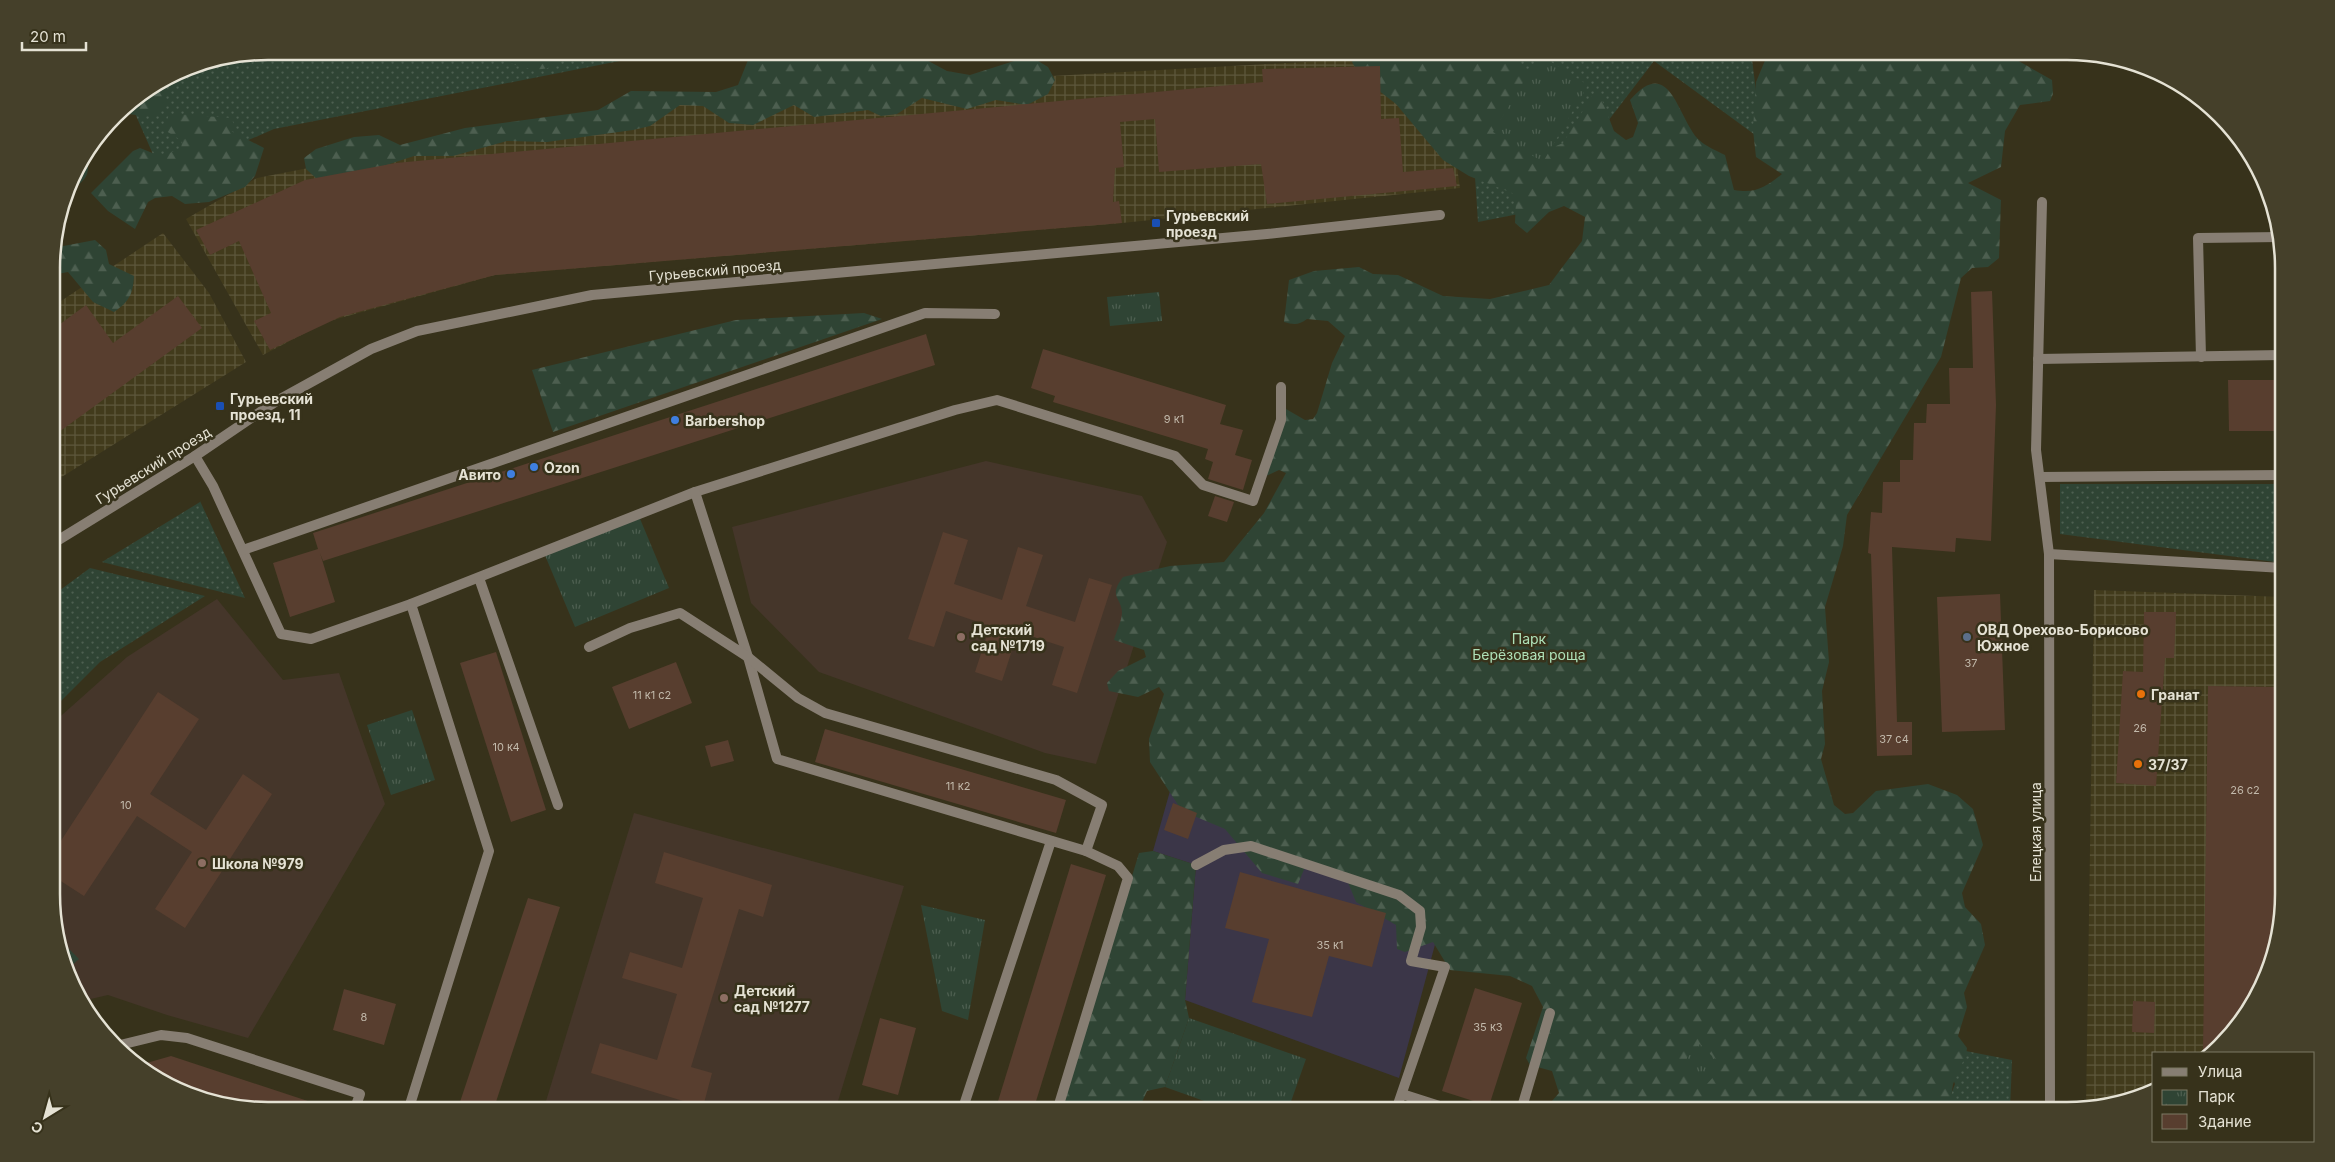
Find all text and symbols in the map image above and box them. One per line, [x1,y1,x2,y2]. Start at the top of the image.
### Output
scale bar [22,20,86,52]
text: 20 m [30,27,66,46]
place label: Гурьевский проезд [1166,207,1249,240]
marker: Гурьевский проезд [1150,217,1162,229]
street label: Гурьевский проезд [648,256,782,284]
place label: Гурьевский проезд, 11 [230,390,313,423]
marker: Гурьевский проезд, 11 [214,400,226,412]
place label: Barbershop [685,412,765,429]
house number: 9 к1 [1164,412,1184,426]
marker: Barbershop [669,414,681,426]
street label: Гурьевский проезд [92,423,214,507]
place label: Ozon [544,459,580,476]
marker: Ozon [528,461,540,473]
place label: Авито [458,466,501,483]
marker: Авито [505,468,517,480]
place label: Детский сад №1719 [971,621,1045,654]
place label: ОВД Орехово-Борисово Южное [1977,621,2149,654]
park label: Парк Берёзовая роща [1472,630,1586,663]
marker: Детский сад №1719 [955,631,967,643]
marker: ОВД Орехово-Борисово Южное [1961,631,1973,643]
house number: 37 [1964,656,1978,670]
place label: Гранат [2151,686,2199,703]
house number: 11 к1 с2 [633,688,671,702]
marker: Гранат [2135,688,2147,700]
house number: 26 [2133,721,2147,735]
house number: 37 с4 [1879,732,1909,746]
house number: 10 к4 [492,740,520,754]
place label: 37/37 [2148,756,2188,773]
marker: 37/37 [2132,758,2144,770]
house number: 11 к2 [946,779,970,793]
street label: Елецкая улица [2027,782,2044,882]
house number: 26 с2 [2230,783,2260,797]
house number: 10 [120,798,132,812]
place label: Школа №979 [212,855,304,872]
marker: Школа №979 [196,857,208,869]
house number: 35 к1 [1316,938,1344,952]
place label: Детский сад №1277 [734,982,810,1015]
marker: Детский сад №1277 [718,992,730,1004]
house number: 8 [361,1010,368,1024]
house number: 35 к3 [1473,1020,1503,1034]
legend [2152,1052,2315,1142]
text: Улица [2198,1062,2242,1081]
text: Парк [2198,1087,2235,1106]
north arrow [20,1092,70,1142]
text: Здание [2198,1112,2252,1131]
text: С [28,1118,46,1138]

